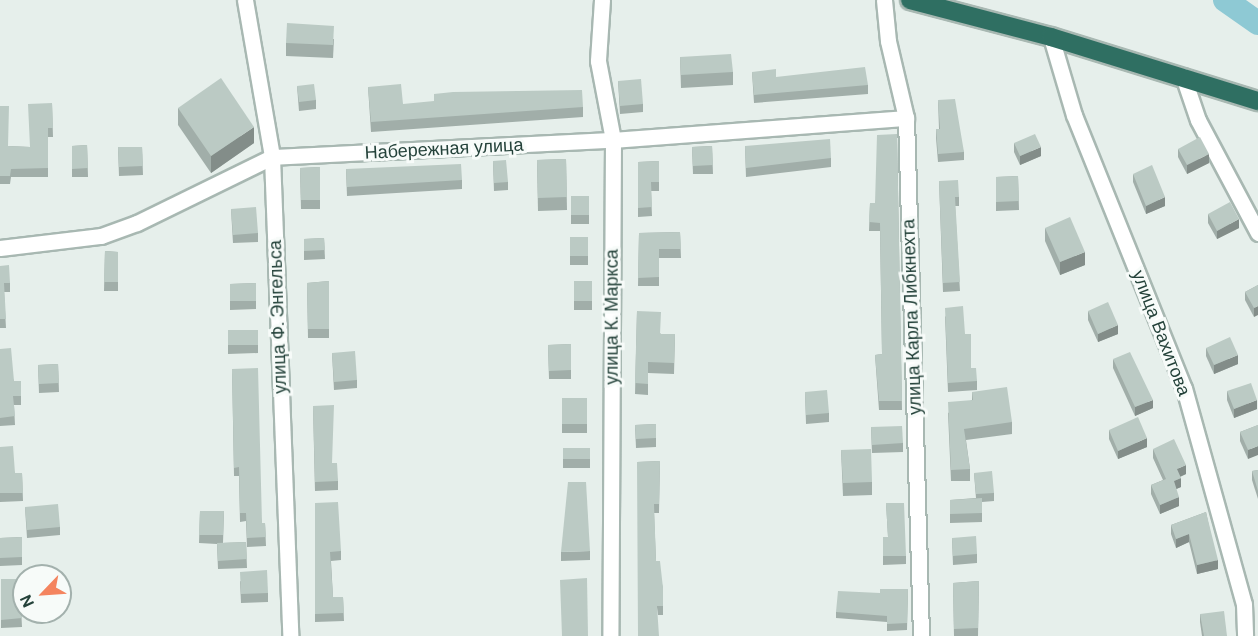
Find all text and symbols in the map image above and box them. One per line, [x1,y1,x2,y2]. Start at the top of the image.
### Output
street label: Набережная улица [364,134,524,164]
street label: улица Карла Либкнехта [898,219,926,415]
street label: улица Ф. Энгельса [265,240,291,394]
street label: улица К. Маркса [601,249,623,385]
street label: улица Вахитова [1127,267,1195,399]
north arrow [12,564,72,624]
text: N [15,591,39,611]

